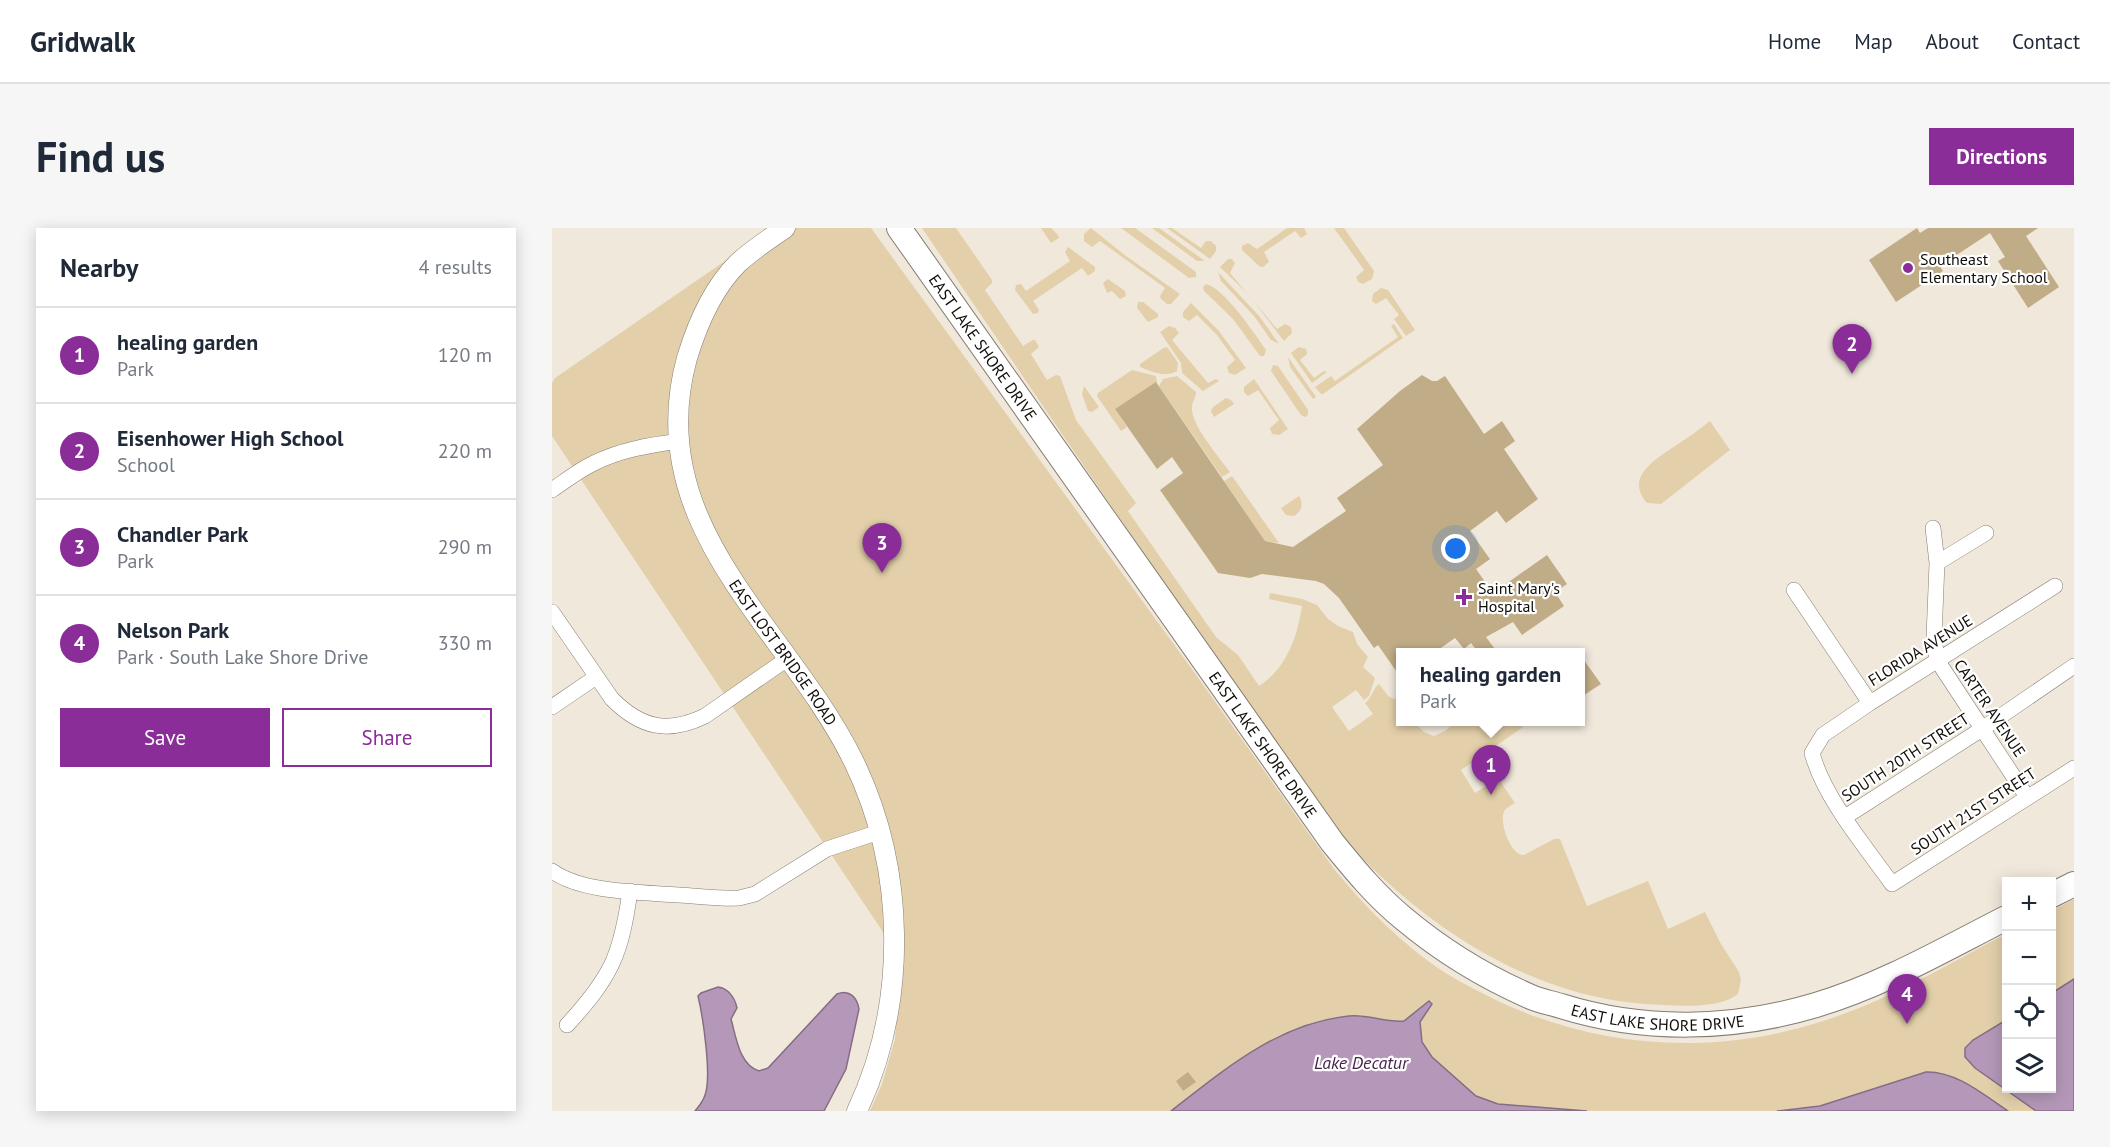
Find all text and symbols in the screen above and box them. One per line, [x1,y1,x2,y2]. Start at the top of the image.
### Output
text: Gridwalk [30,23,136,60]
text: Home [1768,28,1821,55]
text: Map [1854,28,1893,55]
text: About [1926,28,1979,55]
text: Contact [2012,28,2080,55]
button: Directions [1929,128,2074,185]
text: Find us [36,129,165,184]
place label: Southeast Elementary School [1920,249,2048,287]
text: Nearby [60,251,138,284]
text: 4 results [419,254,492,280]
marker: Southeast Elementary School [1901,261,1915,275]
street label: EAST LAKE SHORE DRIVE [925,270,1042,424]
pin: 2 [1832,324,1872,374]
text: healing garden [117,328,258,356]
text: 1 [74,342,85,368]
text: 120 m [438,342,492,368]
text: Park [117,356,154,382]
text: Eisenhower High School [117,424,343,452]
text: 2 [74,438,85,464]
text: 220 m [438,438,492,464]
text: School [117,452,175,478]
text: Chandler Park [117,520,248,548]
pin: 3 [862,524,902,573]
text: 3 [74,534,85,560]
text: 290 m [438,534,492,560]
your location [1441,534,1470,563]
text: Park [117,548,154,574]
street label: EAST LOST BRIDGE ROAD [725,575,841,729]
place label: Saint Mary's Hospital [1478,578,1560,616]
marker: Saint Mary's Hospital [1455,588,1473,606]
street label: FLORIDA AVENUE [1864,610,1976,690]
text: Nelson Park [117,616,229,644]
text: 4 [74,630,85,656]
text: 330 m [438,630,492,656]
text: Park · South Lake Shore Drive [117,644,368,670]
popup [1396,648,1585,726]
street label: CARTER AVENUE [1950,655,2030,761]
text: healing garden [1420,660,1561,688]
street label: EAST LAKE SHORE DRIVE [1205,668,1322,821]
text: Park [1420,688,1457,714]
button: Save [60,708,270,767]
button: Share [282,708,492,767]
street label: SOUTH 20TH STREET [1837,708,1973,806]
pin: 1 [1472,746,1510,795]
street label: SOUTH 21ST STREET [1907,763,2039,859]
map controls [2002,877,2056,1093]
button: + [2002,877,2056,931]
button: − [2002,931,2056,985]
pin: 4 [1888,974,1926,1024]
button: locate [2002,985,2056,1039]
street label: EAST LAKE SHORE DRIVE [1569,1000,1746,1035]
button: layers [2002,1039,2056,1093]
water label: Lake Decatur [1314,1051,1409,1074]

